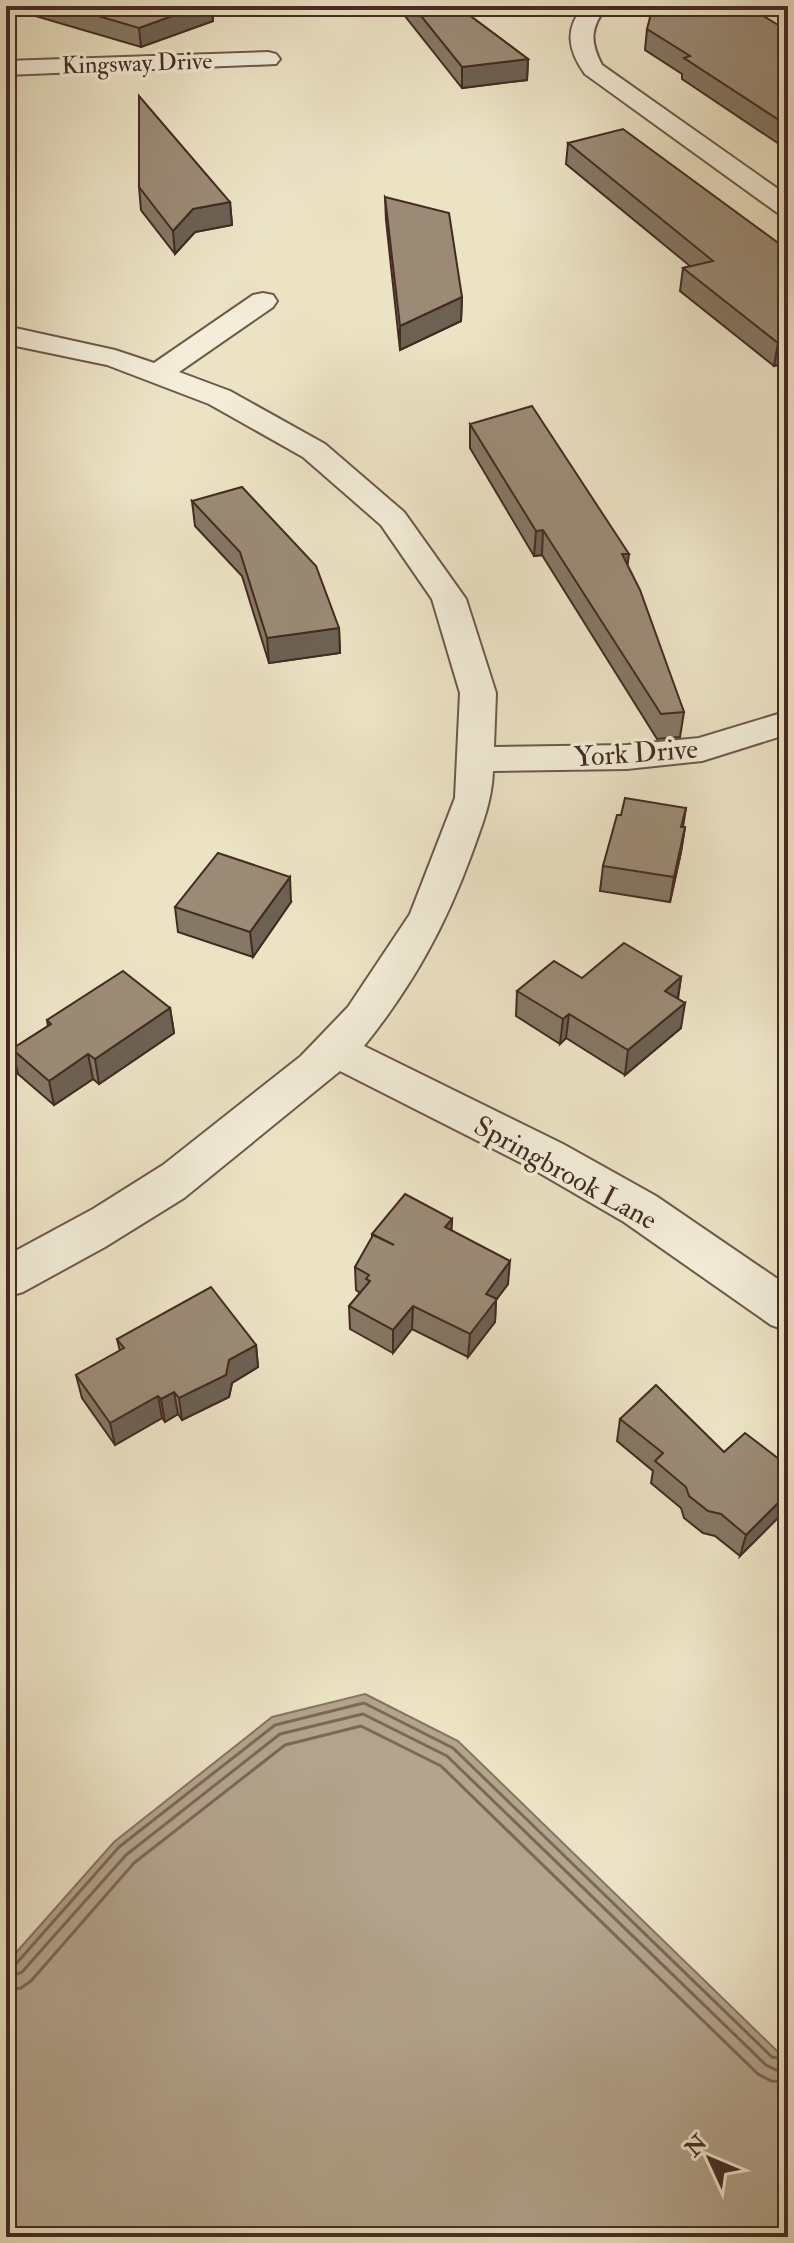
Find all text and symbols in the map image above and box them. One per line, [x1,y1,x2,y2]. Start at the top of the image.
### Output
street label: Kingsway Drive [61,45,213,82]
street label: York Drive [573,732,699,775]
street label: Springbrook Lane [468,1109,663,1238]
north arrow [670,2119,750,2199]
text: N [679,2129,713,2163]

